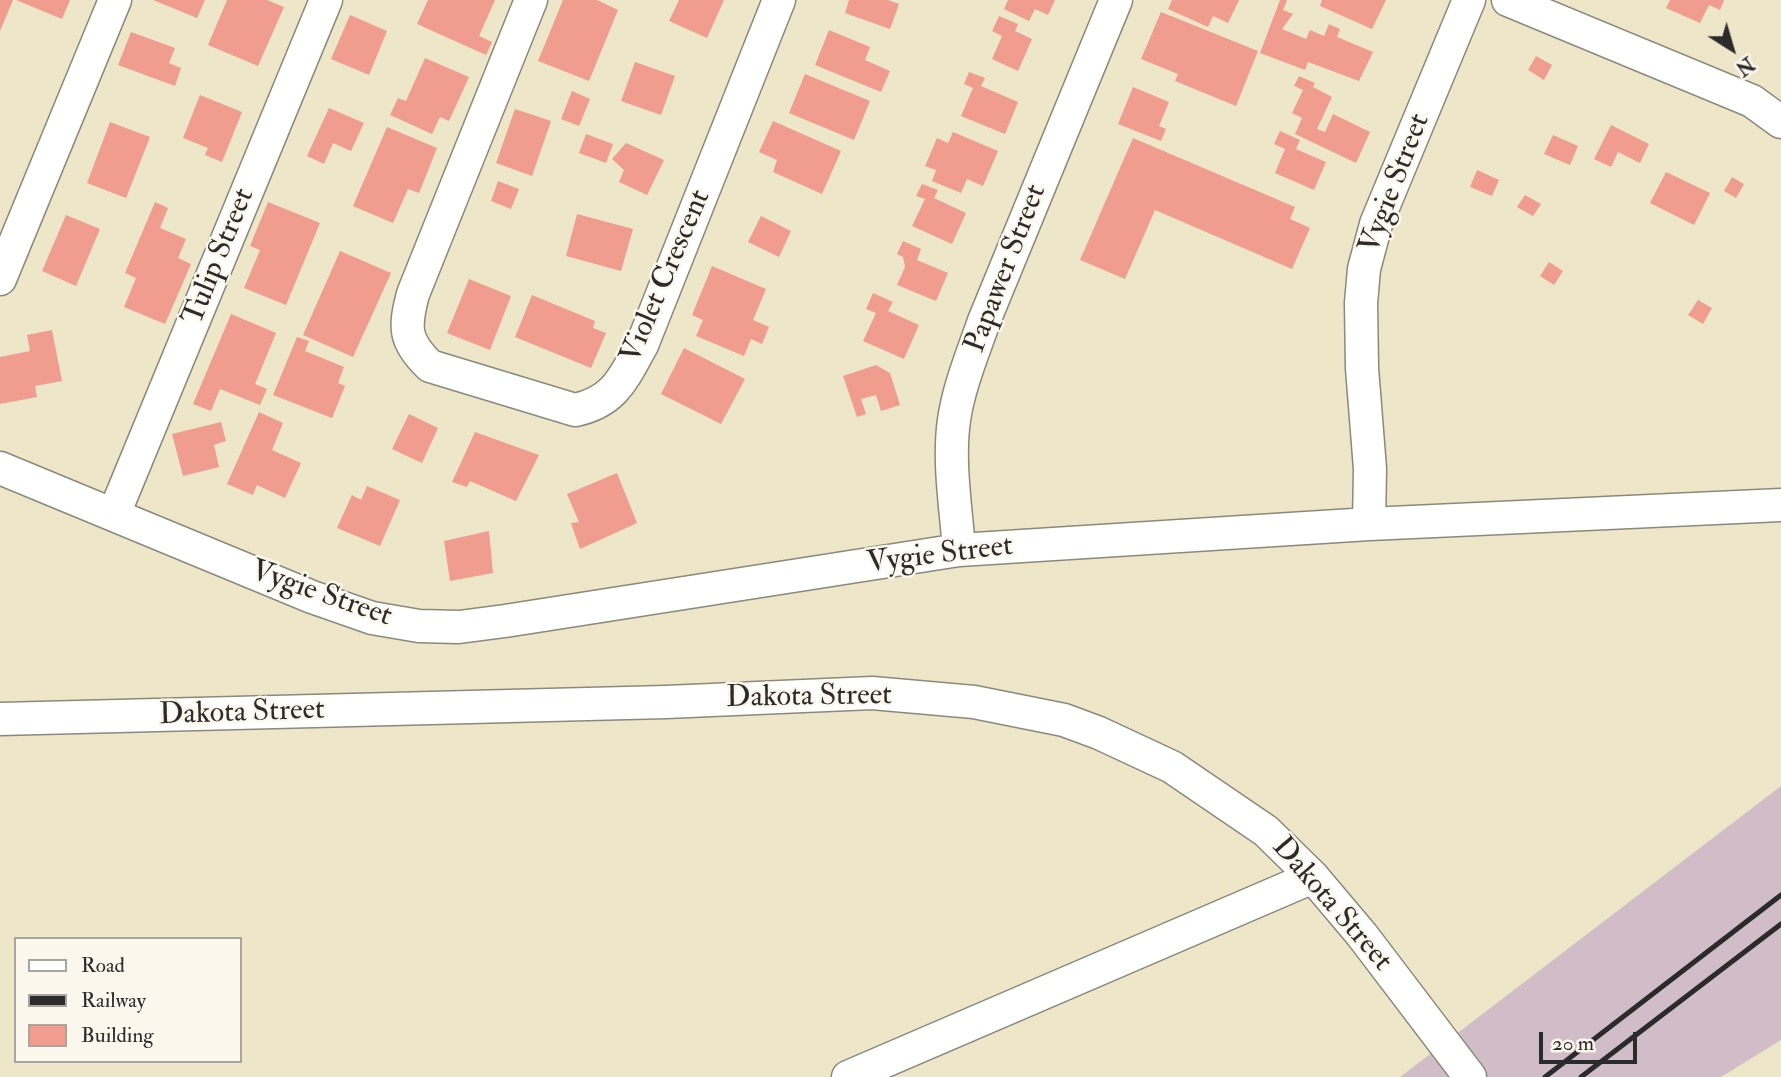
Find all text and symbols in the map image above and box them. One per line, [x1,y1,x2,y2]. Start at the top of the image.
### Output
north arrow [1697,14,1767,84]
text: N [1731,51,1759,80]
street label: Vygie Street [1353,109,1439,259]
street label: Papawer Street [958,180,1056,358]
street label: Tulip Street [176,183,264,331]
street label: Violet Crescent [614,185,720,369]
street label: Vygie Street [865,529,1015,583]
street label: Vygie Street [246,554,396,636]
street label: Dakota Street [726,679,892,717]
street label: Dakota Street [159,693,325,735]
street label: Dakota Street [1263,831,1399,979]
legend [14,937,242,1063]
text: Road [81,952,125,979]
text: Railway [81,987,146,1014]
scale bar [1543,1018,1641,1062]
text: Building [81,1022,154,1049]
text: 20 m [1552,1030,1594,1057]

